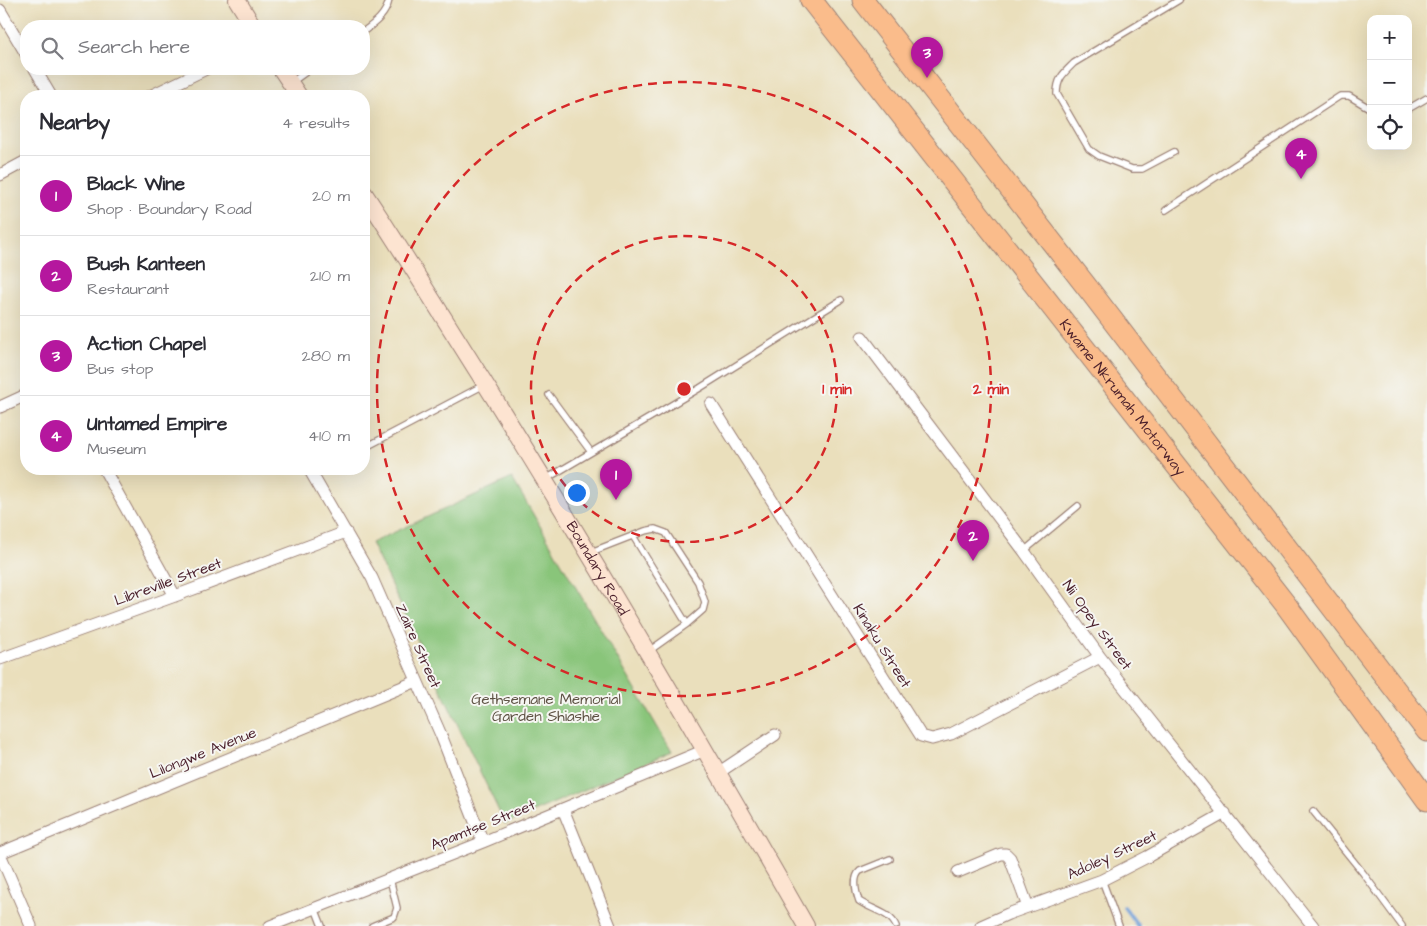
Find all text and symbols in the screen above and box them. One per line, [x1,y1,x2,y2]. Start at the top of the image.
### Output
map controls [1367,15,1412,150]
button: + [1367,15,1412,60]
search box [20,20,370,75]
icon: search [38,34,66,62]
text: Search here [78,34,190,61]
pin: 3 [911,37,943,78]
button: − [1367,60,1412,105]
button: locate [1367,105,1412,150]
text: Nearby [40,108,110,137]
text: 4 results [282,112,350,134]
pin: 4 [1285,138,1317,179]
text: Black Wine [87,171,185,198]
text: 1 [55,185,57,207]
text: 20 m [312,185,350,207]
text: Shop · Boundary Road [87,198,252,220]
text: Bush Kanteen [87,251,205,278]
text: 2 [51,265,61,287]
text: 210 m [310,265,350,287]
text: Restaurant [87,278,169,300]
street label: Kwame Nkrumah Motorway [1055,315,1191,480]
text: Action Chapel [87,331,206,358]
text: 3 [52,345,60,367]
text: 280 m [302,345,350,367]
text: Bus stop [87,358,153,380]
text: 1 min [822,379,852,400]
text: 2 min [972,379,1010,400]
centre of rings [675,380,693,398]
text: Untamed Empire [87,411,227,438]
text: 4 [51,425,61,447]
text: 410 m [308,425,350,447]
text: Museum [87,438,146,460]
pin: 1 [600,459,632,500]
your location [564,480,590,506]
street label: Boundary Road [561,517,634,620]
pin: 2 [957,520,989,561]
street label: Libreville Street [111,553,225,611]
street label: Nii Opey Street [1056,576,1137,675]
street label: Zaire Street [390,600,446,692]
street label: Kinaku Street [848,600,916,692]
park label: Gethsemane Memorial Garden Shiashie [471,689,621,727]
street label: Lilongwe Avenue [146,722,260,785]
street label: Apamtse Street [427,794,539,856]
street label: Adoley Street [1064,825,1161,886]

